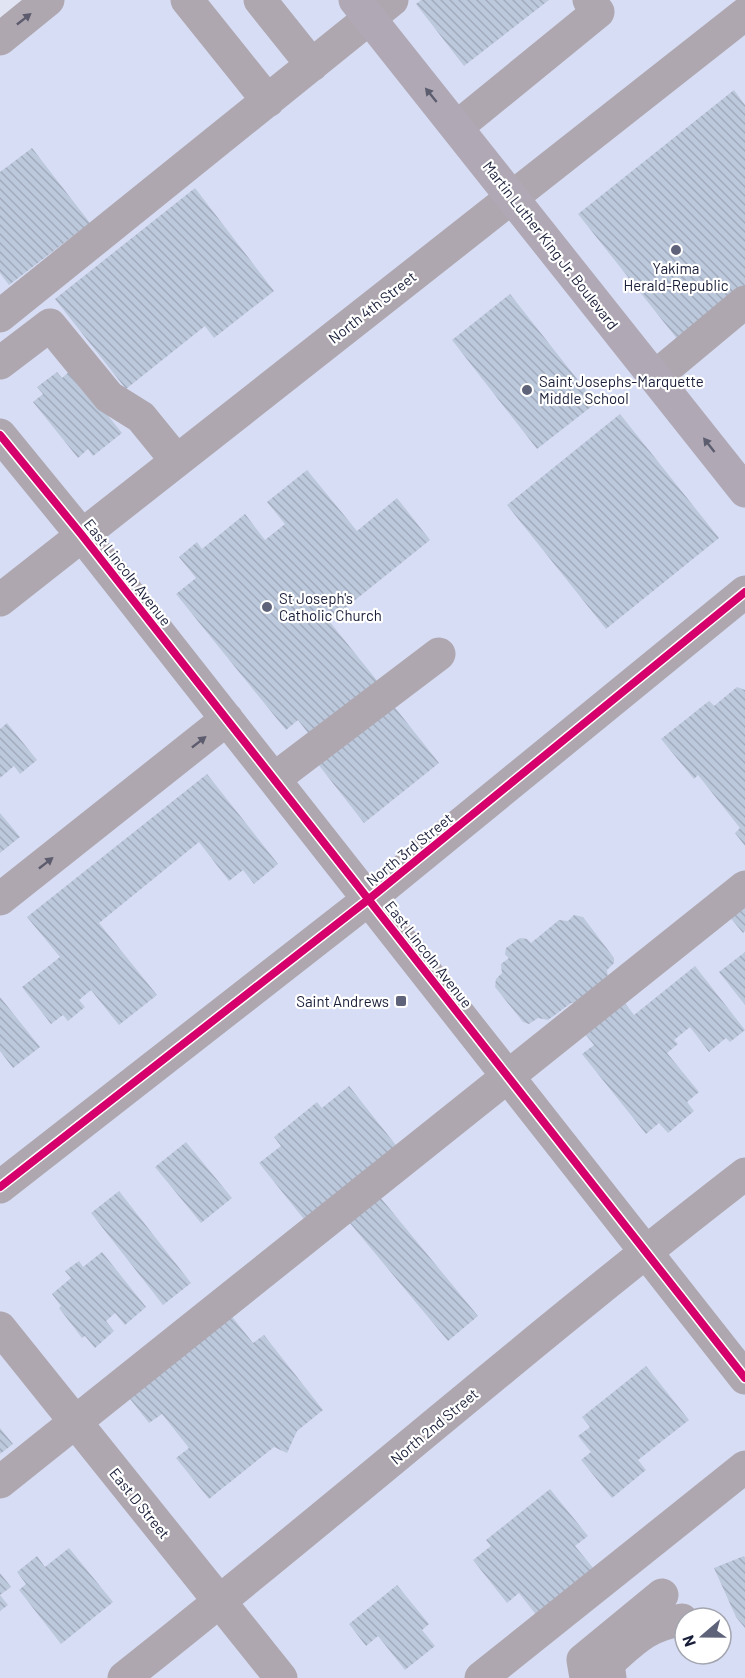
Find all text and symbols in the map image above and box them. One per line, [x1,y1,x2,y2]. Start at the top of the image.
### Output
one-way arrow [16,13,32,26]
one-way arrow [425,87,438,103]
street label: Martin Luther King Jr. Boulevard [480,157,622,333]
marker: Yakima Herald-Republic [669,243,683,257]
place label: Yakima Herald-Republic [623,259,729,294]
street label: North 4th Street [325,267,419,347]
place label: Saint Josephs-Marquette Middle School [539,372,704,407]
marker: Saint Josephs-Marquette Middle School [520,383,534,397]
one-way arrow [702,437,715,453]
street label: East Lincoln Avenue [81,515,175,629]
place label: St Joseph's Catholic Church [279,589,382,624]
marker: St Joseph's Catholic Church [260,600,274,614]
one-way arrow [191,736,206,748]
street label: North 3rd Street [362,809,456,889]
one-way arrow [38,856,54,869]
street label: East Lincoln Avenue [382,897,476,1011]
place label: Saint Andrews [296,992,389,1010]
marker: Saint Andrews [394,994,408,1008]
street label: North 2nd Street [387,1384,481,1468]
street label: East D Street [106,1464,174,1542]
north arrow [673,1606,733,1666]
text: N [678,1633,699,1650]

